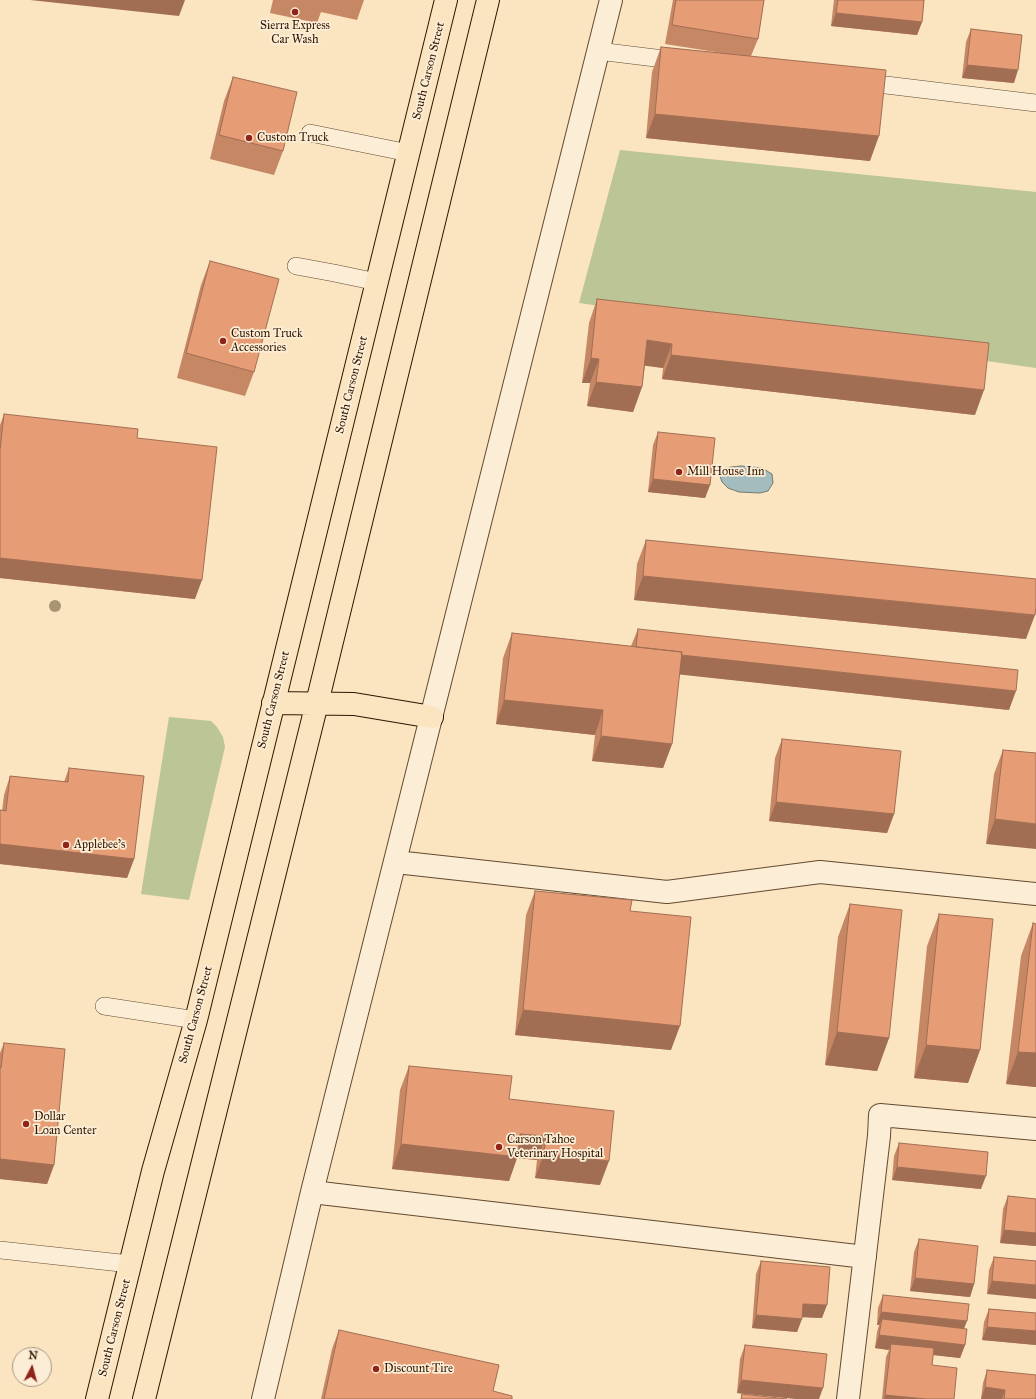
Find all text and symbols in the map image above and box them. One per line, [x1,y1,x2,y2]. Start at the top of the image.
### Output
marker: Sierra Express Car Wash [290,7,300,17]
place label: Sierra Express Car Wash [260,19,330,47]
street label: South Carson Street [410,21,448,121]
place label: Custom Truck [257,131,328,145]
marker: Custom Truck [244,133,254,143]
place label: Custom Truck Accessories [231,327,302,355]
street label: South Carson Street [333,335,371,435]
marker: Custom Truck Accessories [218,336,228,346]
place label: Mill House Inn [687,465,765,479]
marker: Mill House Inn [674,467,684,477]
street label: South Carson Street [255,650,293,750]
place label: Applebee's [74,838,125,852]
marker: Applebee's [61,840,71,850]
street label: South Carson Street [176,965,216,1065]
place label: Dollar Loan Center [34,1110,97,1138]
marker: Dollar Loan Center [21,1119,31,1129]
place label: Carson Tahoe Veterinary Hospital [507,1133,603,1161]
marker: Carson Tahoe Veterinary Hospital [494,1142,504,1152]
street label: South Carson Street [96,1278,134,1378]
north arrow [12,1347,52,1387]
text: N [28,1349,39,1363]
place label: Discount Tire [384,1362,453,1376]
marker: Discount Tire [371,1364,381,1374]

